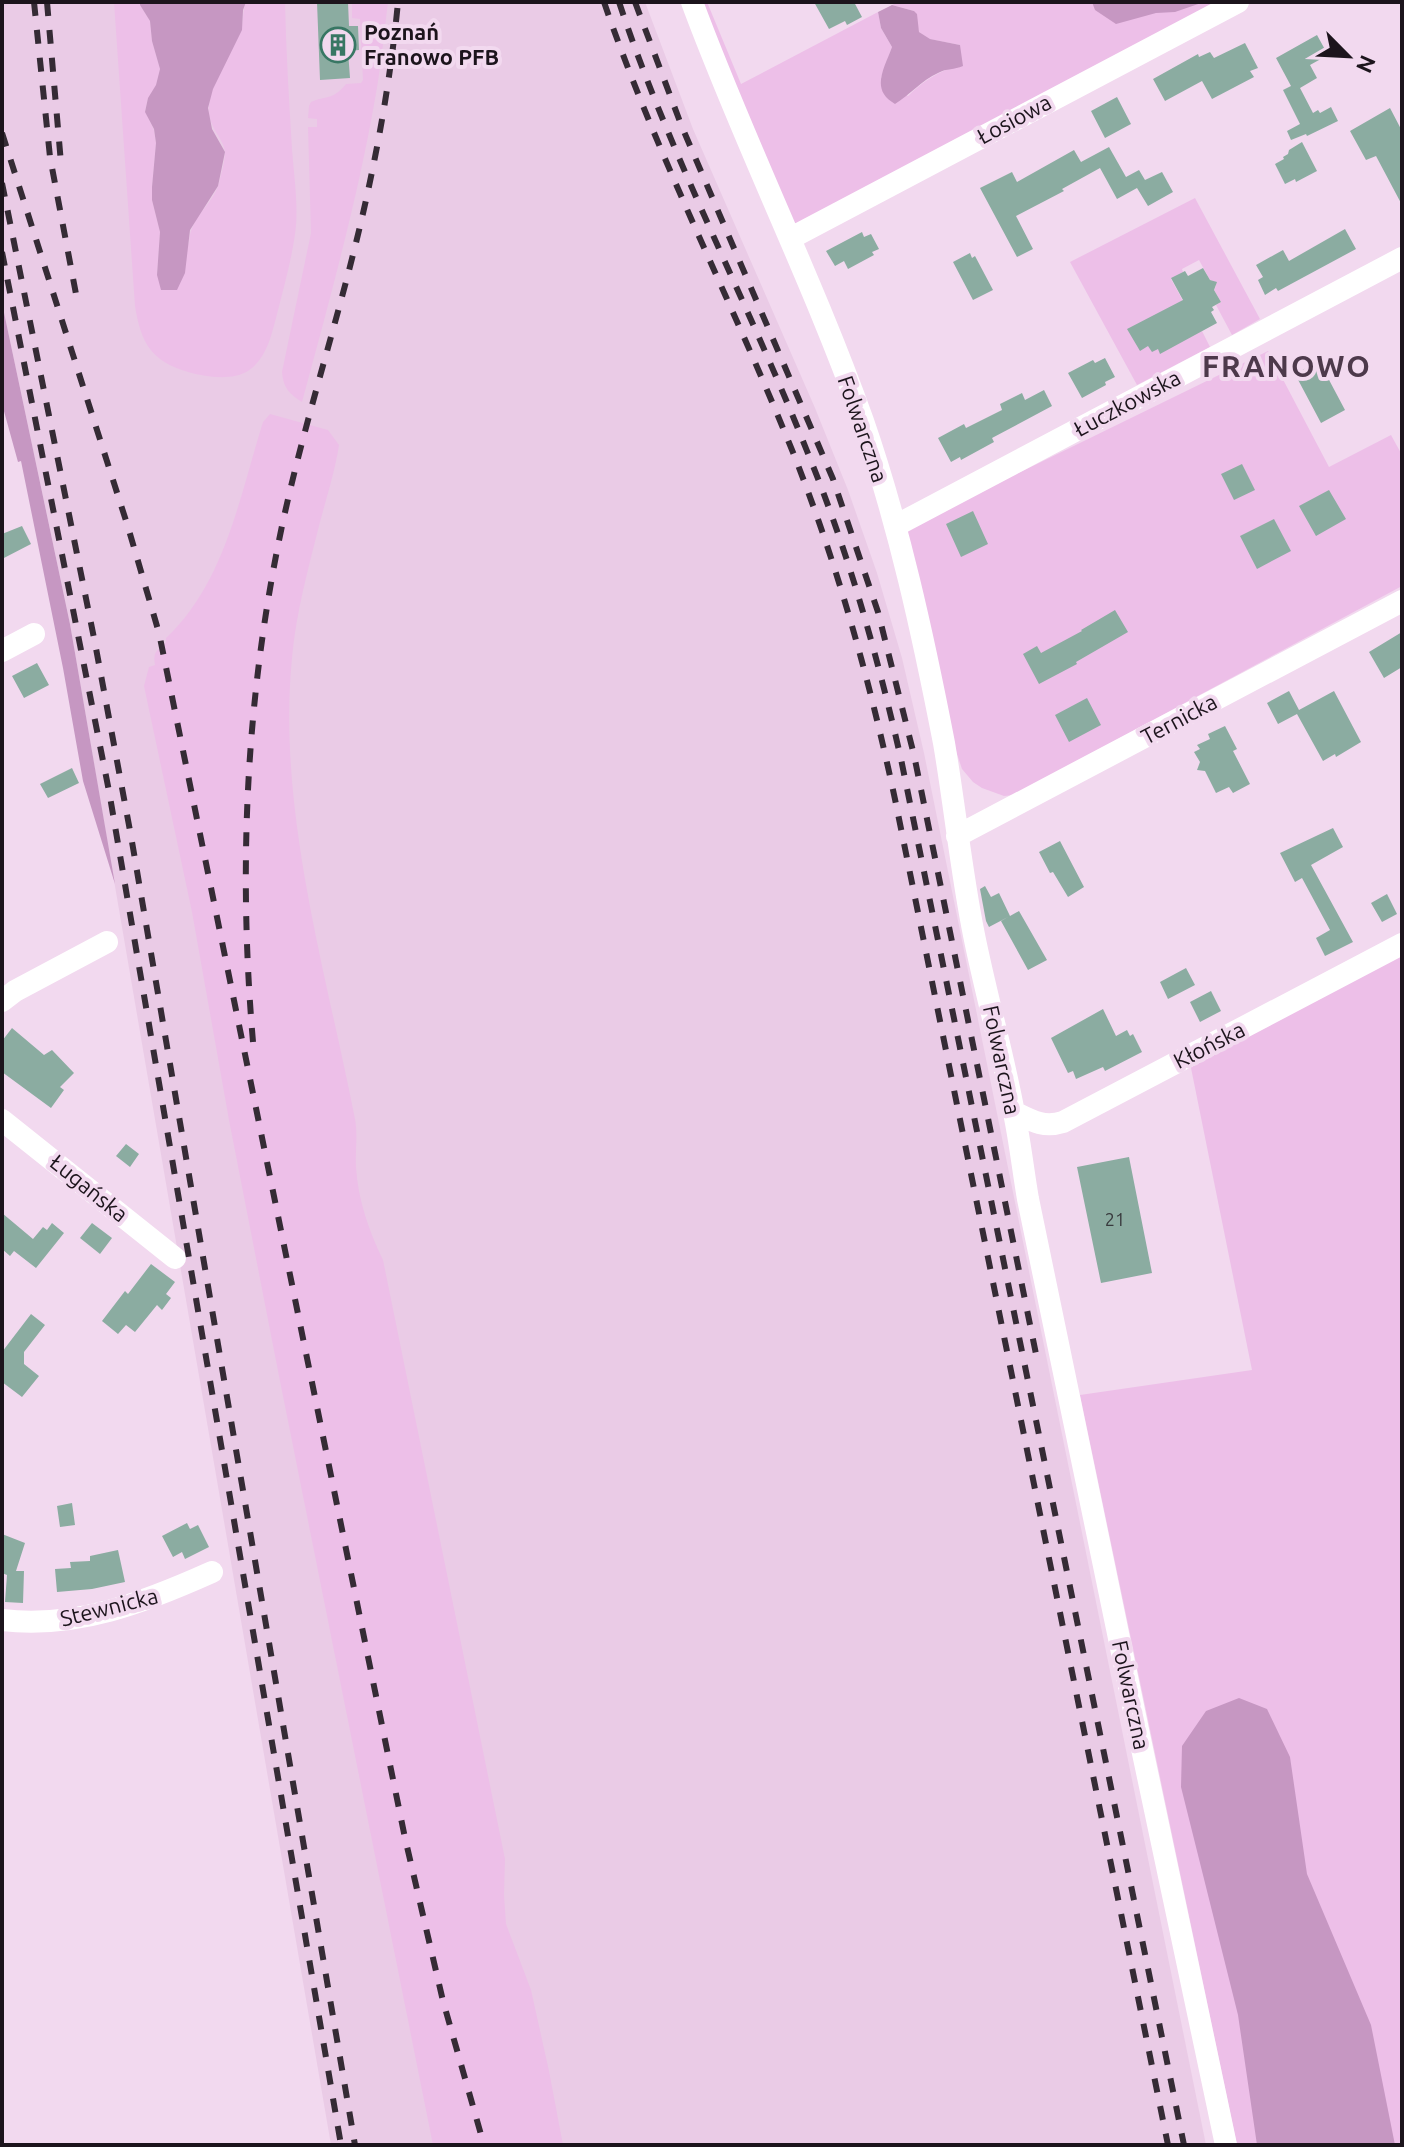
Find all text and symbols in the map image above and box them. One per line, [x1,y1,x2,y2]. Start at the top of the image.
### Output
north arrow [1308,16,1388,96]
place label: Poznań Franowo PFB [364,19,499,69]
building icon: Poznań Franowo PFB [319,26,357,64]
text: N [1352,52,1381,77]
street label: Łosiowa [972,89,1055,148]
district label: FRANOWO [1202,349,1372,383]
street label: Łuczkowska [1069,364,1184,441]
street label: Folwarczna [834,372,893,485]
street label: Ternicka [1137,688,1221,749]
street label: Folwarczna [979,1003,1026,1117]
street label: Kłońska [1169,1016,1249,1073]
street label: Ługańska [45,1149,133,1226]
house number: 21 [1105,1209,1125,1229]
street label: Stewnicka [57,1582,160,1631]
street label: Folwarczna [1108,1638,1155,1752]

